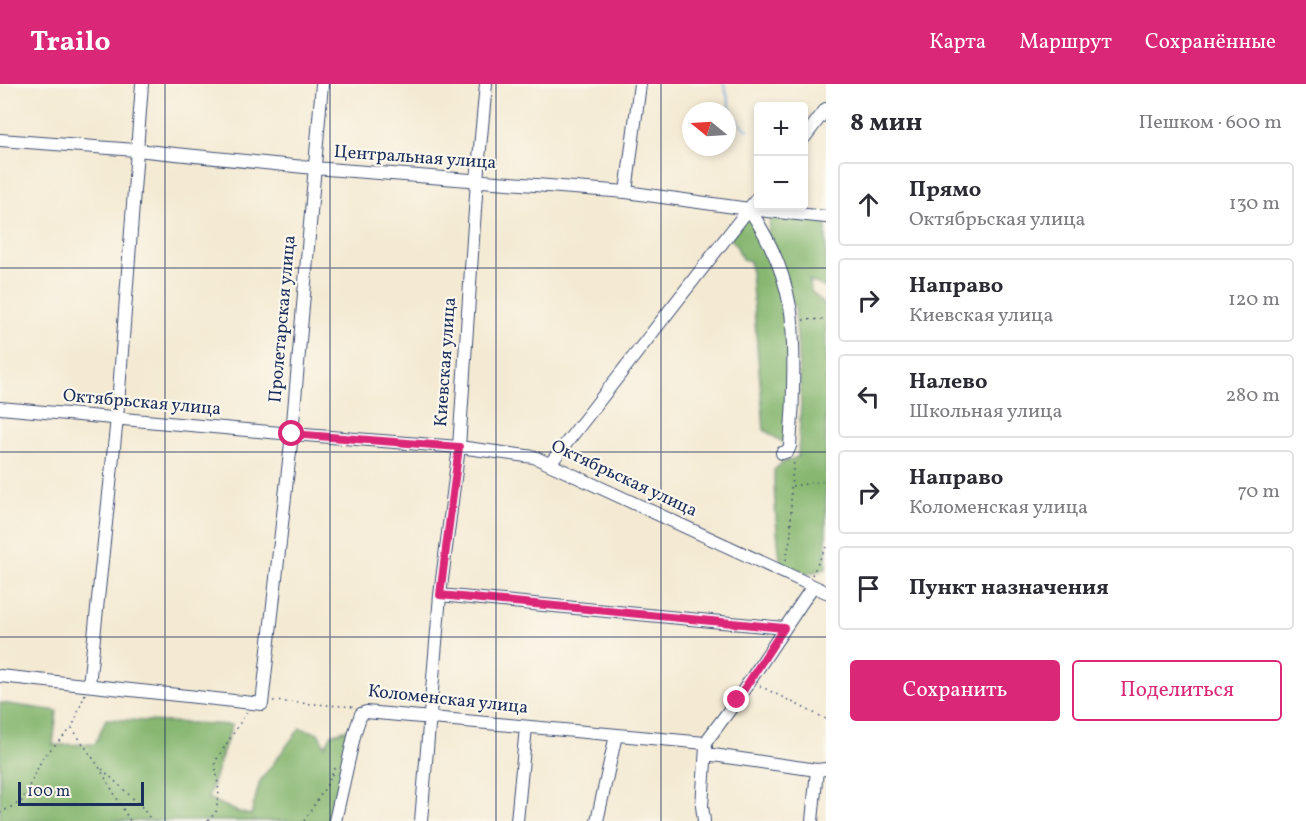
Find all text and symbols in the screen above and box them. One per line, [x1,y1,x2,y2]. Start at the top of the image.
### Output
text: Trailo [30,23,111,62]
text: Карта [929,28,986,57]
text: Маршрут [1019,28,1112,57]
text: Сохранённые [1145,28,1276,57]
north arrow [682,102,736,156]
map controls [754,102,808,210]
button: + [754,102,808,156]
text: 8 мин [850,105,922,141]
text: Пешком · 600 m [1138,109,1282,137]
street label: Центральная улица [333,140,497,176]
button: − [754,156,808,210]
text: Прямо [909,175,981,206]
icon: ahead [852,188,885,221]
text: 130 m [1229,190,1280,218]
text: Октябрьская улица [909,206,1086,234]
street label: Пролетарская улица [263,234,303,404]
text: Направо [909,271,1003,302]
icon: right [852,284,885,317]
text: 120 m [1228,286,1280,314]
street label: Киевская улица [429,296,463,428]
text: Киевская улица [909,302,1053,330]
text: Налево [909,367,988,398]
icon: left [852,380,885,413]
text: 280 m [1225,382,1280,410]
street label: Октябрьская улица [62,384,222,422]
text: Школьная улица [909,398,1062,426]
route start [278,420,304,446]
street label: Октябрьская улица [547,434,701,524]
text: Направо [909,463,1003,494]
icon: right [852,476,885,509]
text: 70 m [1237,478,1280,506]
text: Коломенская улица [909,494,1088,522]
icon: arrive [852,572,885,605]
text: Пункт назначения [909,573,1109,604]
button: Сохранить [850,660,1060,721]
button: Поделиться [1072,660,1282,721]
street label: Коломенская улица [367,679,529,721]
route end [723,686,749,712]
scale bar [18,779,144,806]
text: 100 m [27,781,70,803]

